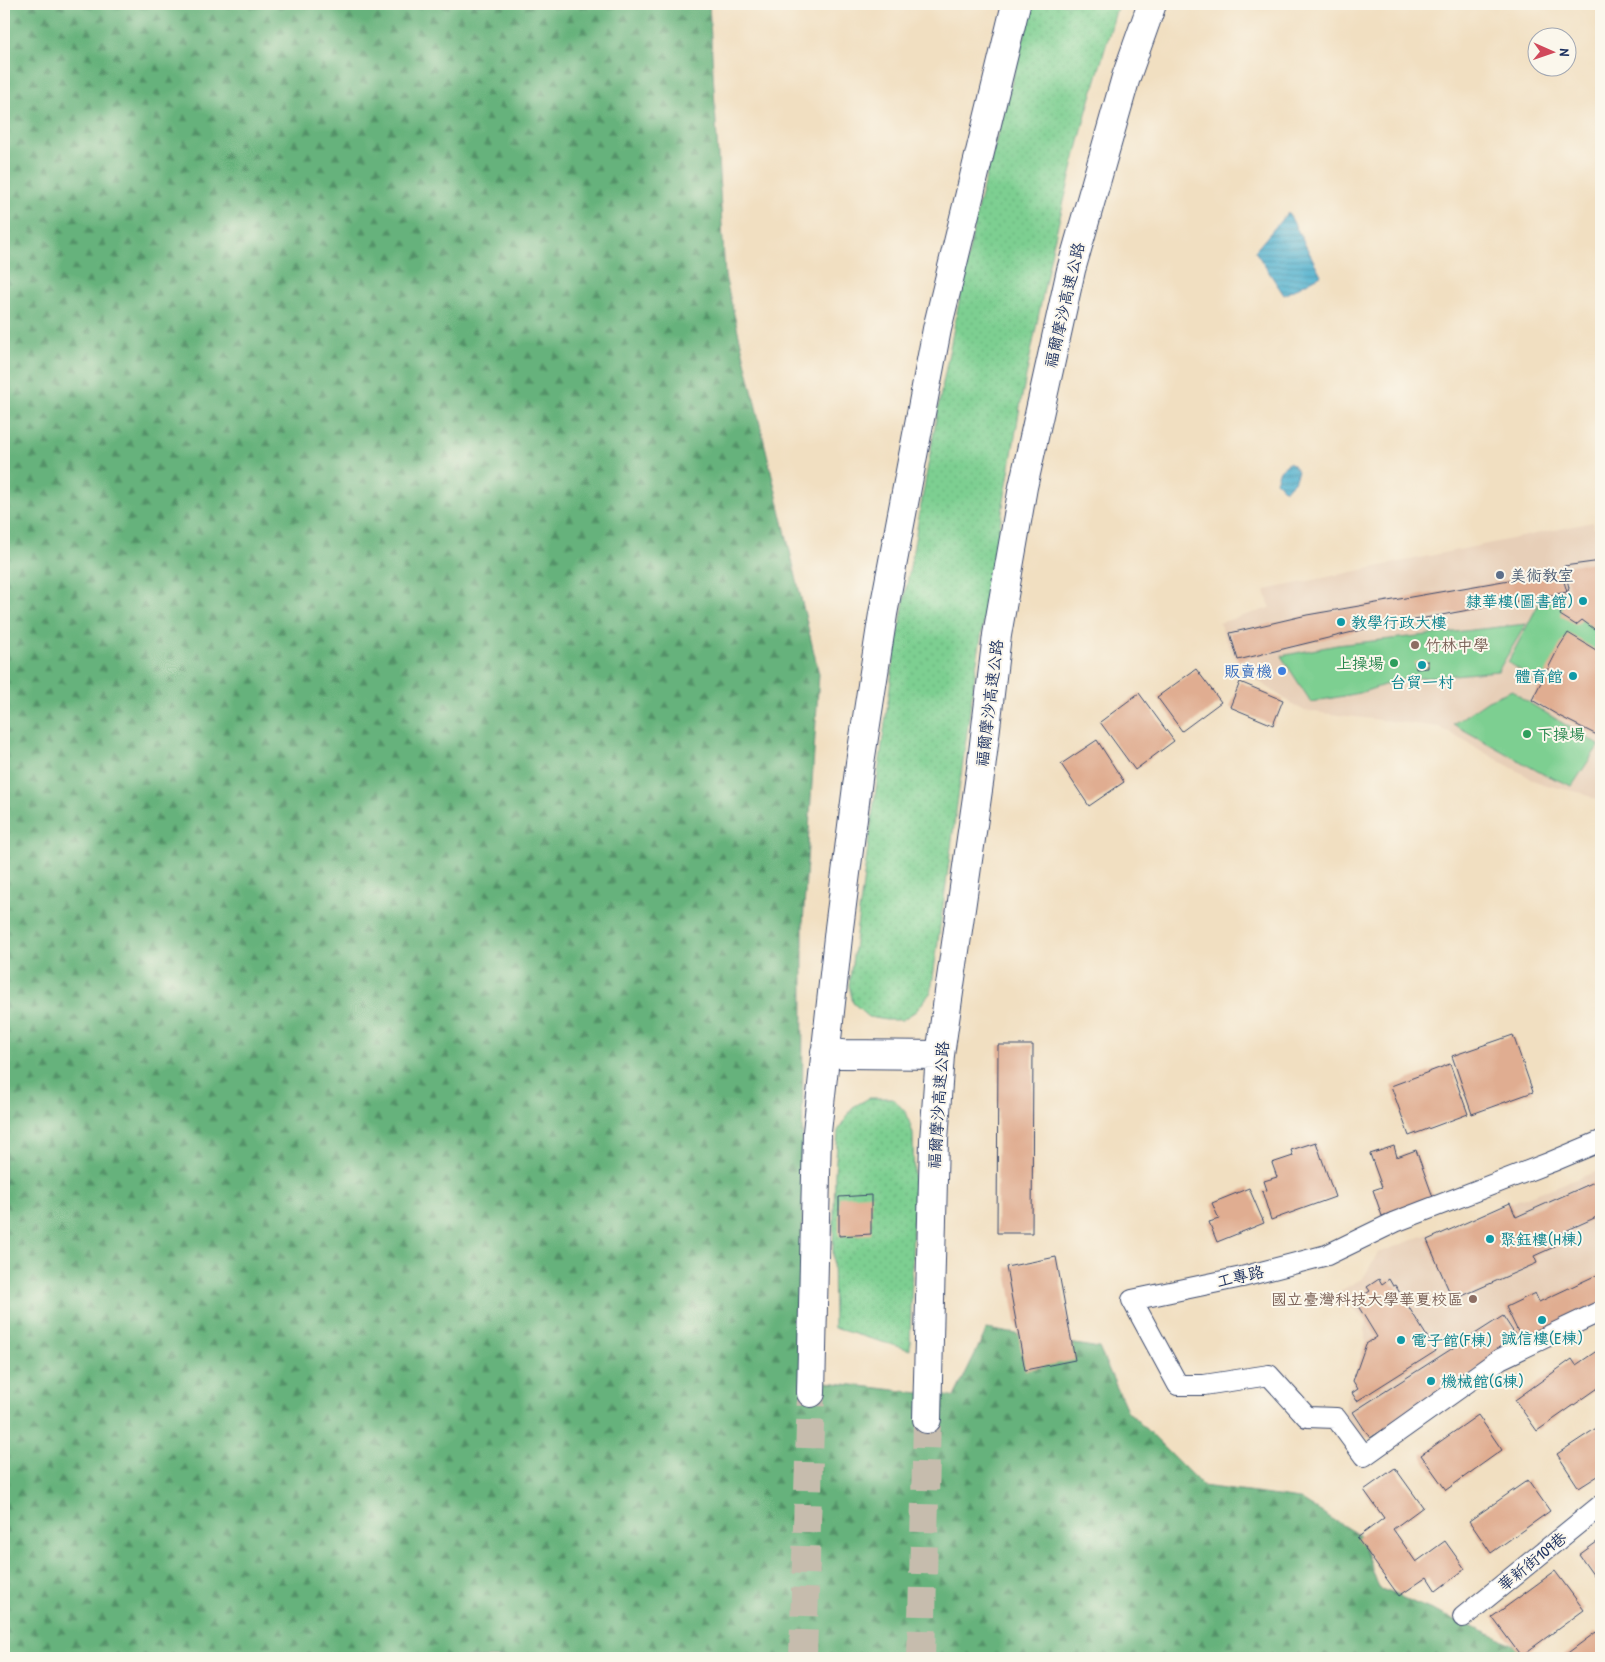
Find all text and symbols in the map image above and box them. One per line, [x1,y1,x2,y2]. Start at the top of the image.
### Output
north arrow [1528,28,1578,78]
text: N [1556,48,1575,57]
street label: 福爾摩沙高速公路 [1039,240,1089,370]
place label: 美術教室 [1510,564,1574,586]
marker: 美術教室 [1494,569,1506,581]
place label: 隸華樓(圖書館) [1466,590,1573,612]
marker: 隸華樓(圖書館) [1577,595,1589,607]
place label: 教學行政大樓 [1351,611,1447,633]
marker: 教學行政大樓 [1335,616,1347,628]
place label: 竹林中學 [1425,634,1489,656]
street label: 福爾摩沙高速公路 [970,638,1008,768]
marker: 竹林中學 [1409,639,1421,651]
place label: 上操場 [1336,652,1384,674]
marker: 上操場 [1388,657,1400,669]
marker: 台貿一村 [1416,659,1428,671]
place label: 販賣機 [1224,660,1272,682]
marker: 販賣機 [1276,665,1288,677]
place label: 體育館 [1515,665,1563,687]
marker: 體育館 [1567,670,1579,682]
place label: 台貿一村 [1390,671,1454,693]
place label: 下操場 [1537,723,1585,745]
marker: 下操場 [1521,728,1533,740]
street label: 福爾摩沙高速公路 [923,1040,953,1170]
place label: 聚鈺樓(H棟) [1500,1228,1583,1250]
marker: 聚鈺樓(H棟) [1484,1233,1496,1245]
street label: 工專路 [1214,1260,1266,1292]
place label: 國立臺灣科技大學華夏校區 [1271,1288,1463,1310]
marker: 國立臺灣科技大學華夏校區 [1467,1293,1479,1305]
marker: 誠信樓(E棟) [1536,1314,1548,1326]
place label: 誠信樓(E棟) [1501,1327,1583,1349]
place label: 電子館(F棟) [1411,1329,1492,1351]
marker: 電子館(F棟) [1395,1334,1407,1346]
place label: 機械館(G棟) [1441,1370,1524,1392]
marker: 機械館(G棟) [1425,1375,1437,1387]
street label: 華新街109巷 [1493,1526,1571,1596]

